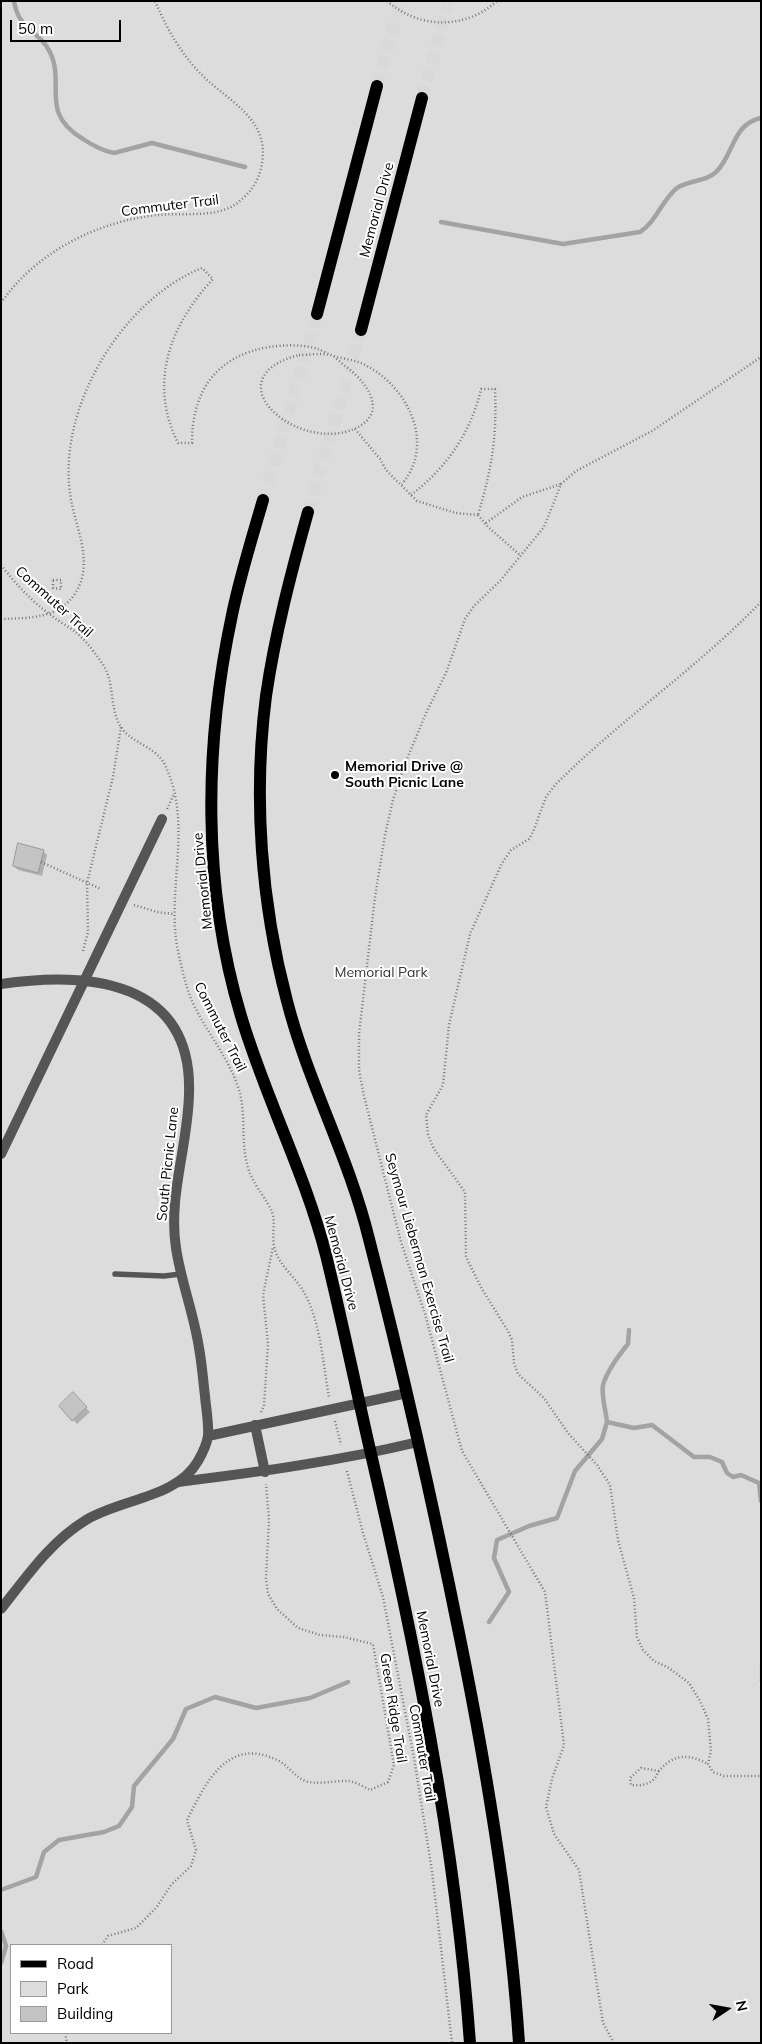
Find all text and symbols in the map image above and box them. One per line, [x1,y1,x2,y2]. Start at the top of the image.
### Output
scale bar [12,10,124,42]
text: 50 m [18,19,53,38]
street label: Memorial Drive [356,161,398,259]
street label: Commuter Trail [120,192,220,220]
street label: Commuter Trail [12,563,96,641]
place label: Memorial Drive @ South Picnic Lane [345,759,464,792]
marker: Memorial Drive @ South Picnic Lane [329,769,341,781]
street label: Memorial Drive [190,832,216,930]
park label: Memorial Park [334,965,428,981]
street label: Commuter Trail [190,979,250,1075]
street label: South Picnic Lane [154,1106,182,1222]
street label: Seymour Lieberman Exercise Trail [381,1151,457,1365]
street label: Memorial Drive [320,1214,362,1312]
street label: Memorial Drive [412,1610,448,1708]
street label: Green Ridge Trail [376,1652,410,1764]
street label: Commuter Trail [405,1703,439,1803]
legend [10,1944,172,2034]
text: Road [57,1954,94,1973]
text: Park [57,1979,89,1998]
north arrow [702,1984,752,2034]
text: N [732,1999,752,2013]
text: Building [57,2004,113,2023]

